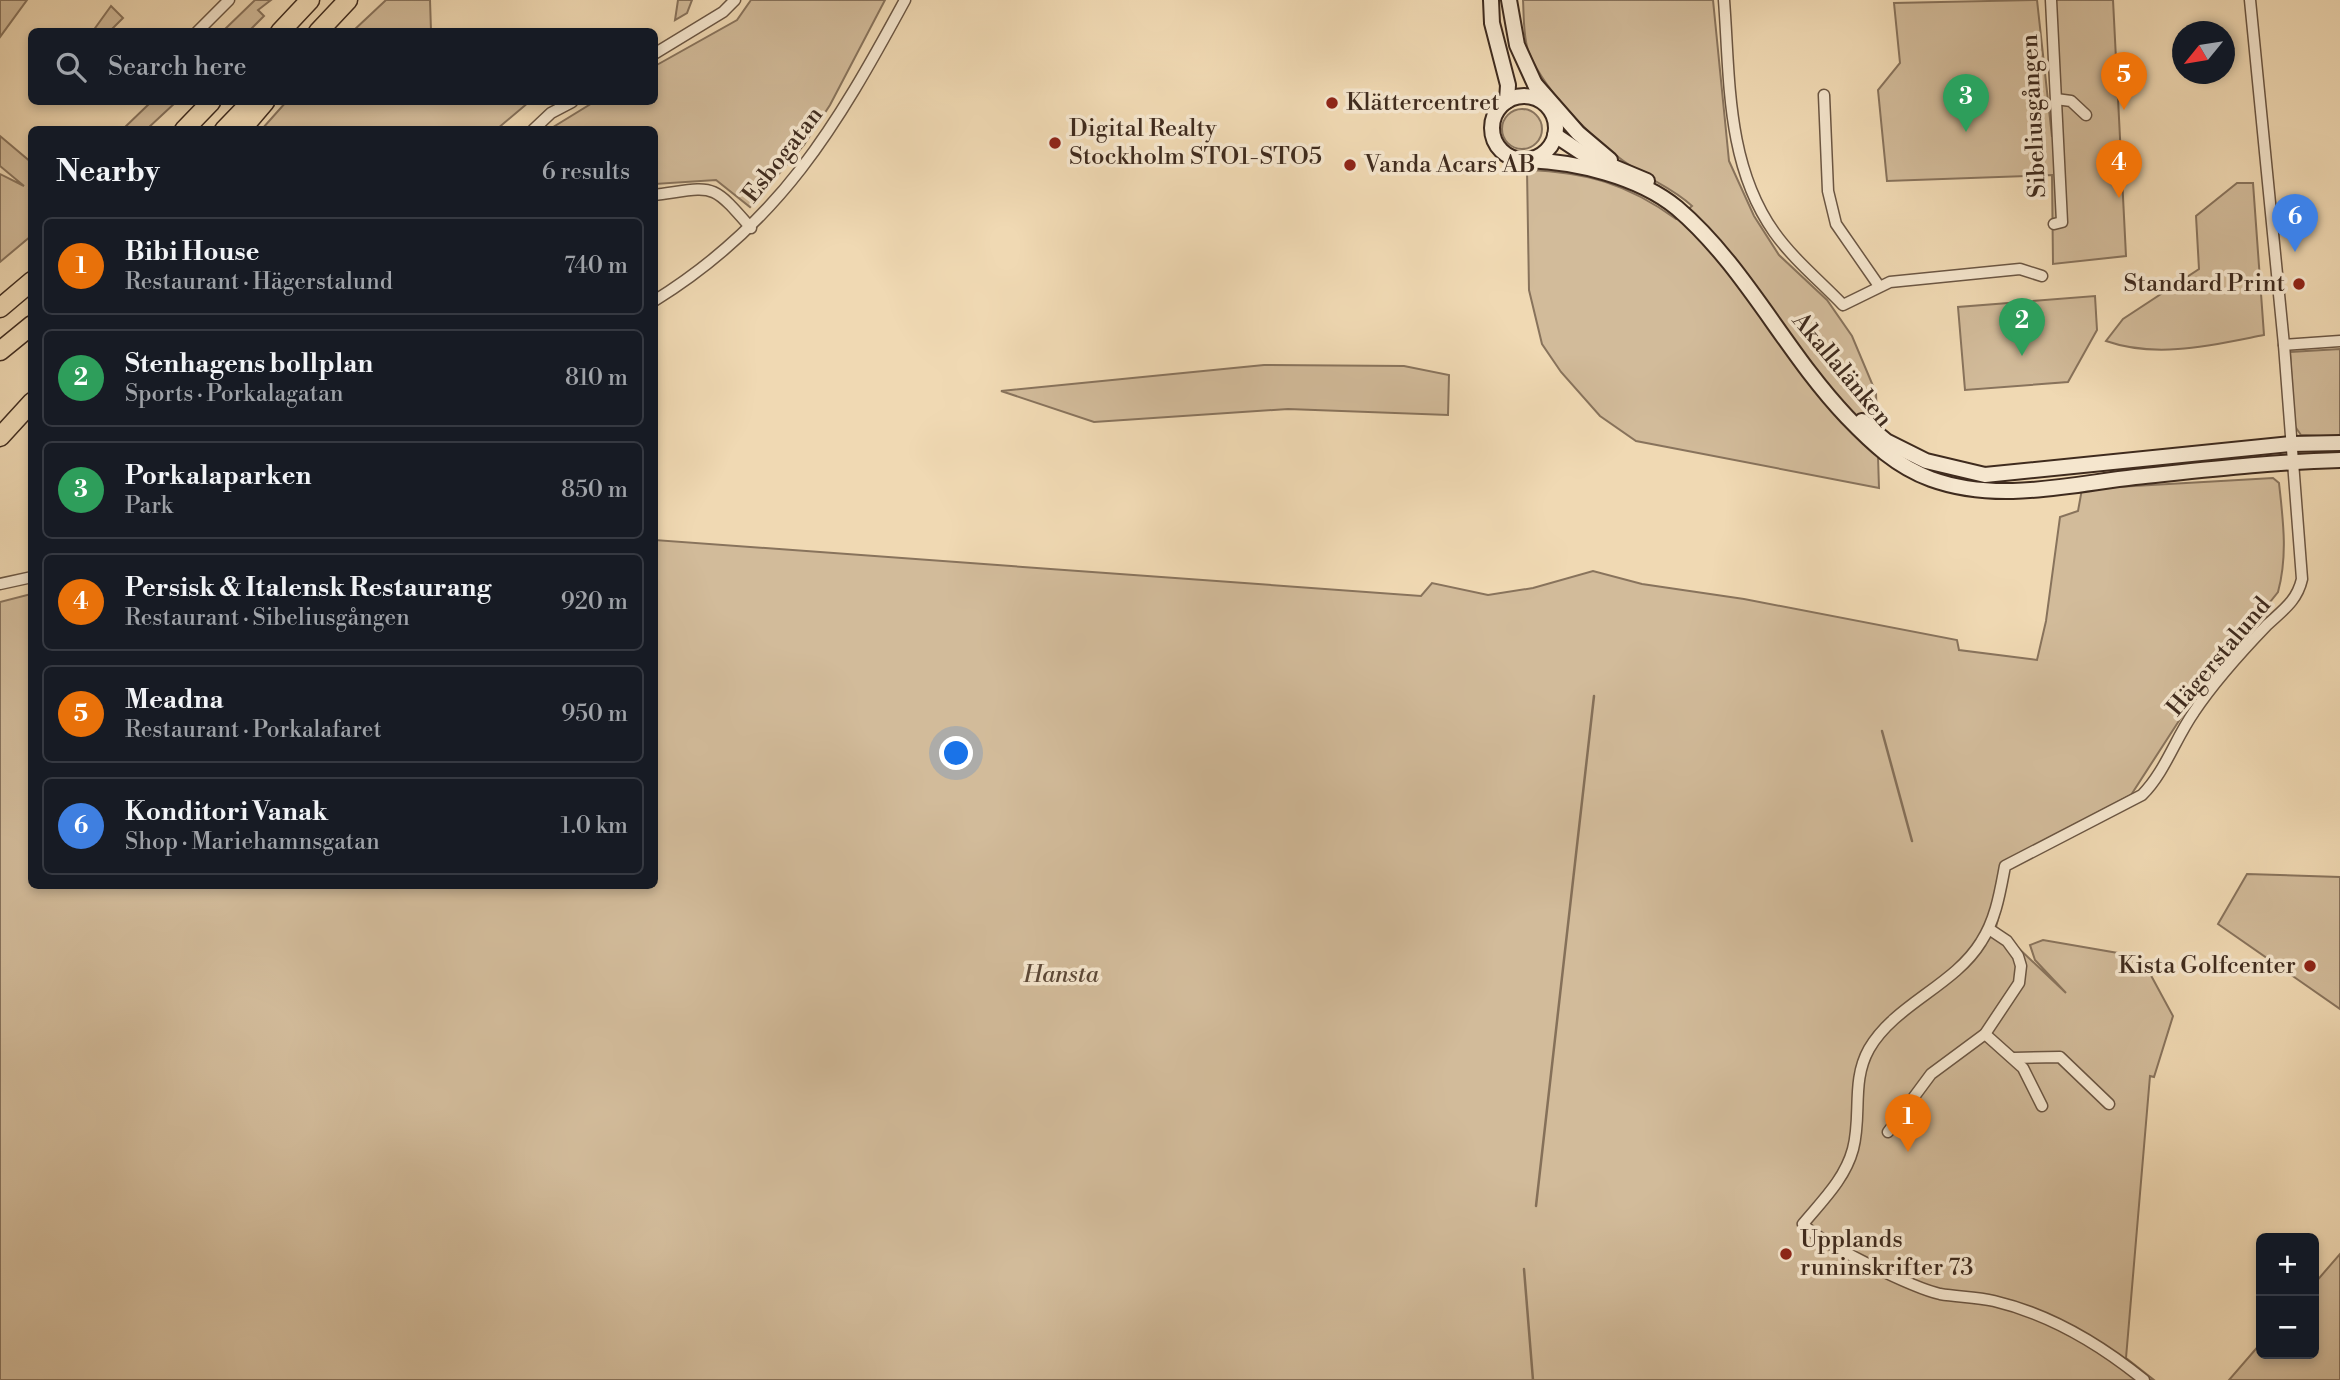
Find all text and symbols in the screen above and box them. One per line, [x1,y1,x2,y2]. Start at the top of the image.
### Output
north arrow [2172,21,2235,84]
search box [28,28,658,105]
street label: Sibeliusgången [2015,33,2053,199]
icon: search [52,48,90,86]
text: Search here [108,51,247,83]
pin: 5 [2101,52,2147,110]
pin: 3 [1943,74,1989,132]
place label: Klättercentret [1346,88,1500,118]
marker: Klättercentret [1324,95,1340,111]
street label: Esbogatan [736,101,830,209]
place label: Digital Realty Stockholm STO1-STO5 [1069,114,1322,172]
marker: Digital Realty Stockholm STO1-STO5 [1047,135,1063,151]
pin: 4 [2096,140,2142,198]
place label: Vanda Acars AB [1363,150,1536,180]
text: Nearby [56,153,160,191]
marker: Vanda Acars AB [1342,157,1358,173]
text: 6 results [542,158,630,186]
pin: 6 [2272,194,2318,252]
text: Bibi House [125,236,260,268]
text: 1 [75,252,87,280]
text: 740 m [564,252,628,280]
text: Restaurant · Hägerstalund [125,268,393,296]
place label: Standard Print [2123,269,2285,299]
marker: Standard Print [2291,276,2307,292]
pin: 2 [1999,298,2045,356]
street label: Akallalänken [1785,306,1899,433]
text: Stenhagens bollplan [125,348,373,380]
text: 2 [74,364,88,392]
text: 810 m [565,364,628,392]
text: Sports · Porkalagatan [125,380,344,408]
text: Porkalaparken [125,460,311,492]
text: 3 [74,476,88,504]
text: 850 m [561,476,628,504]
text: Park [125,492,173,520]
text: Persisk & Italensk Restaurang [125,572,491,604]
text: 4 [73,588,89,616]
text: 920 m [561,588,628,616]
street label: Hägerstalund [2160,591,2278,723]
text: Restaurant · Sibeliusgången [125,604,410,632]
text: Meadna [125,684,224,716]
text: 5 [74,700,88,728]
text: 950 m [561,700,628,728]
text: Restaurant · Porkalafaret [125,716,382,744]
your location [939,736,973,770]
text: Konditori Vanak [125,796,328,828]
text: 6 [74,812,88,840]
text: 1.0 km [560,812,628,840]
text: Shop · Mariehamnsgatan [125,828,380,856]
place label: Kista Golfcenter [2118,951,2296,981]
marker: Kista Golfcenter [2302,958,2318,974]
park label: Hansta [1022,960,1099,990]
pin: 1 [1885,1094,1931,1152]
place label: Upplands runinskrifter 73 [1800,1225,1974,1283]
map controls [2256,1233,2319,1359]
button: + [2256,1233,2319,1296]
marker: Upplands runinskrifter 73 [1778,1246,1794,1262]
button: − [2256,1296,2319,1359]

